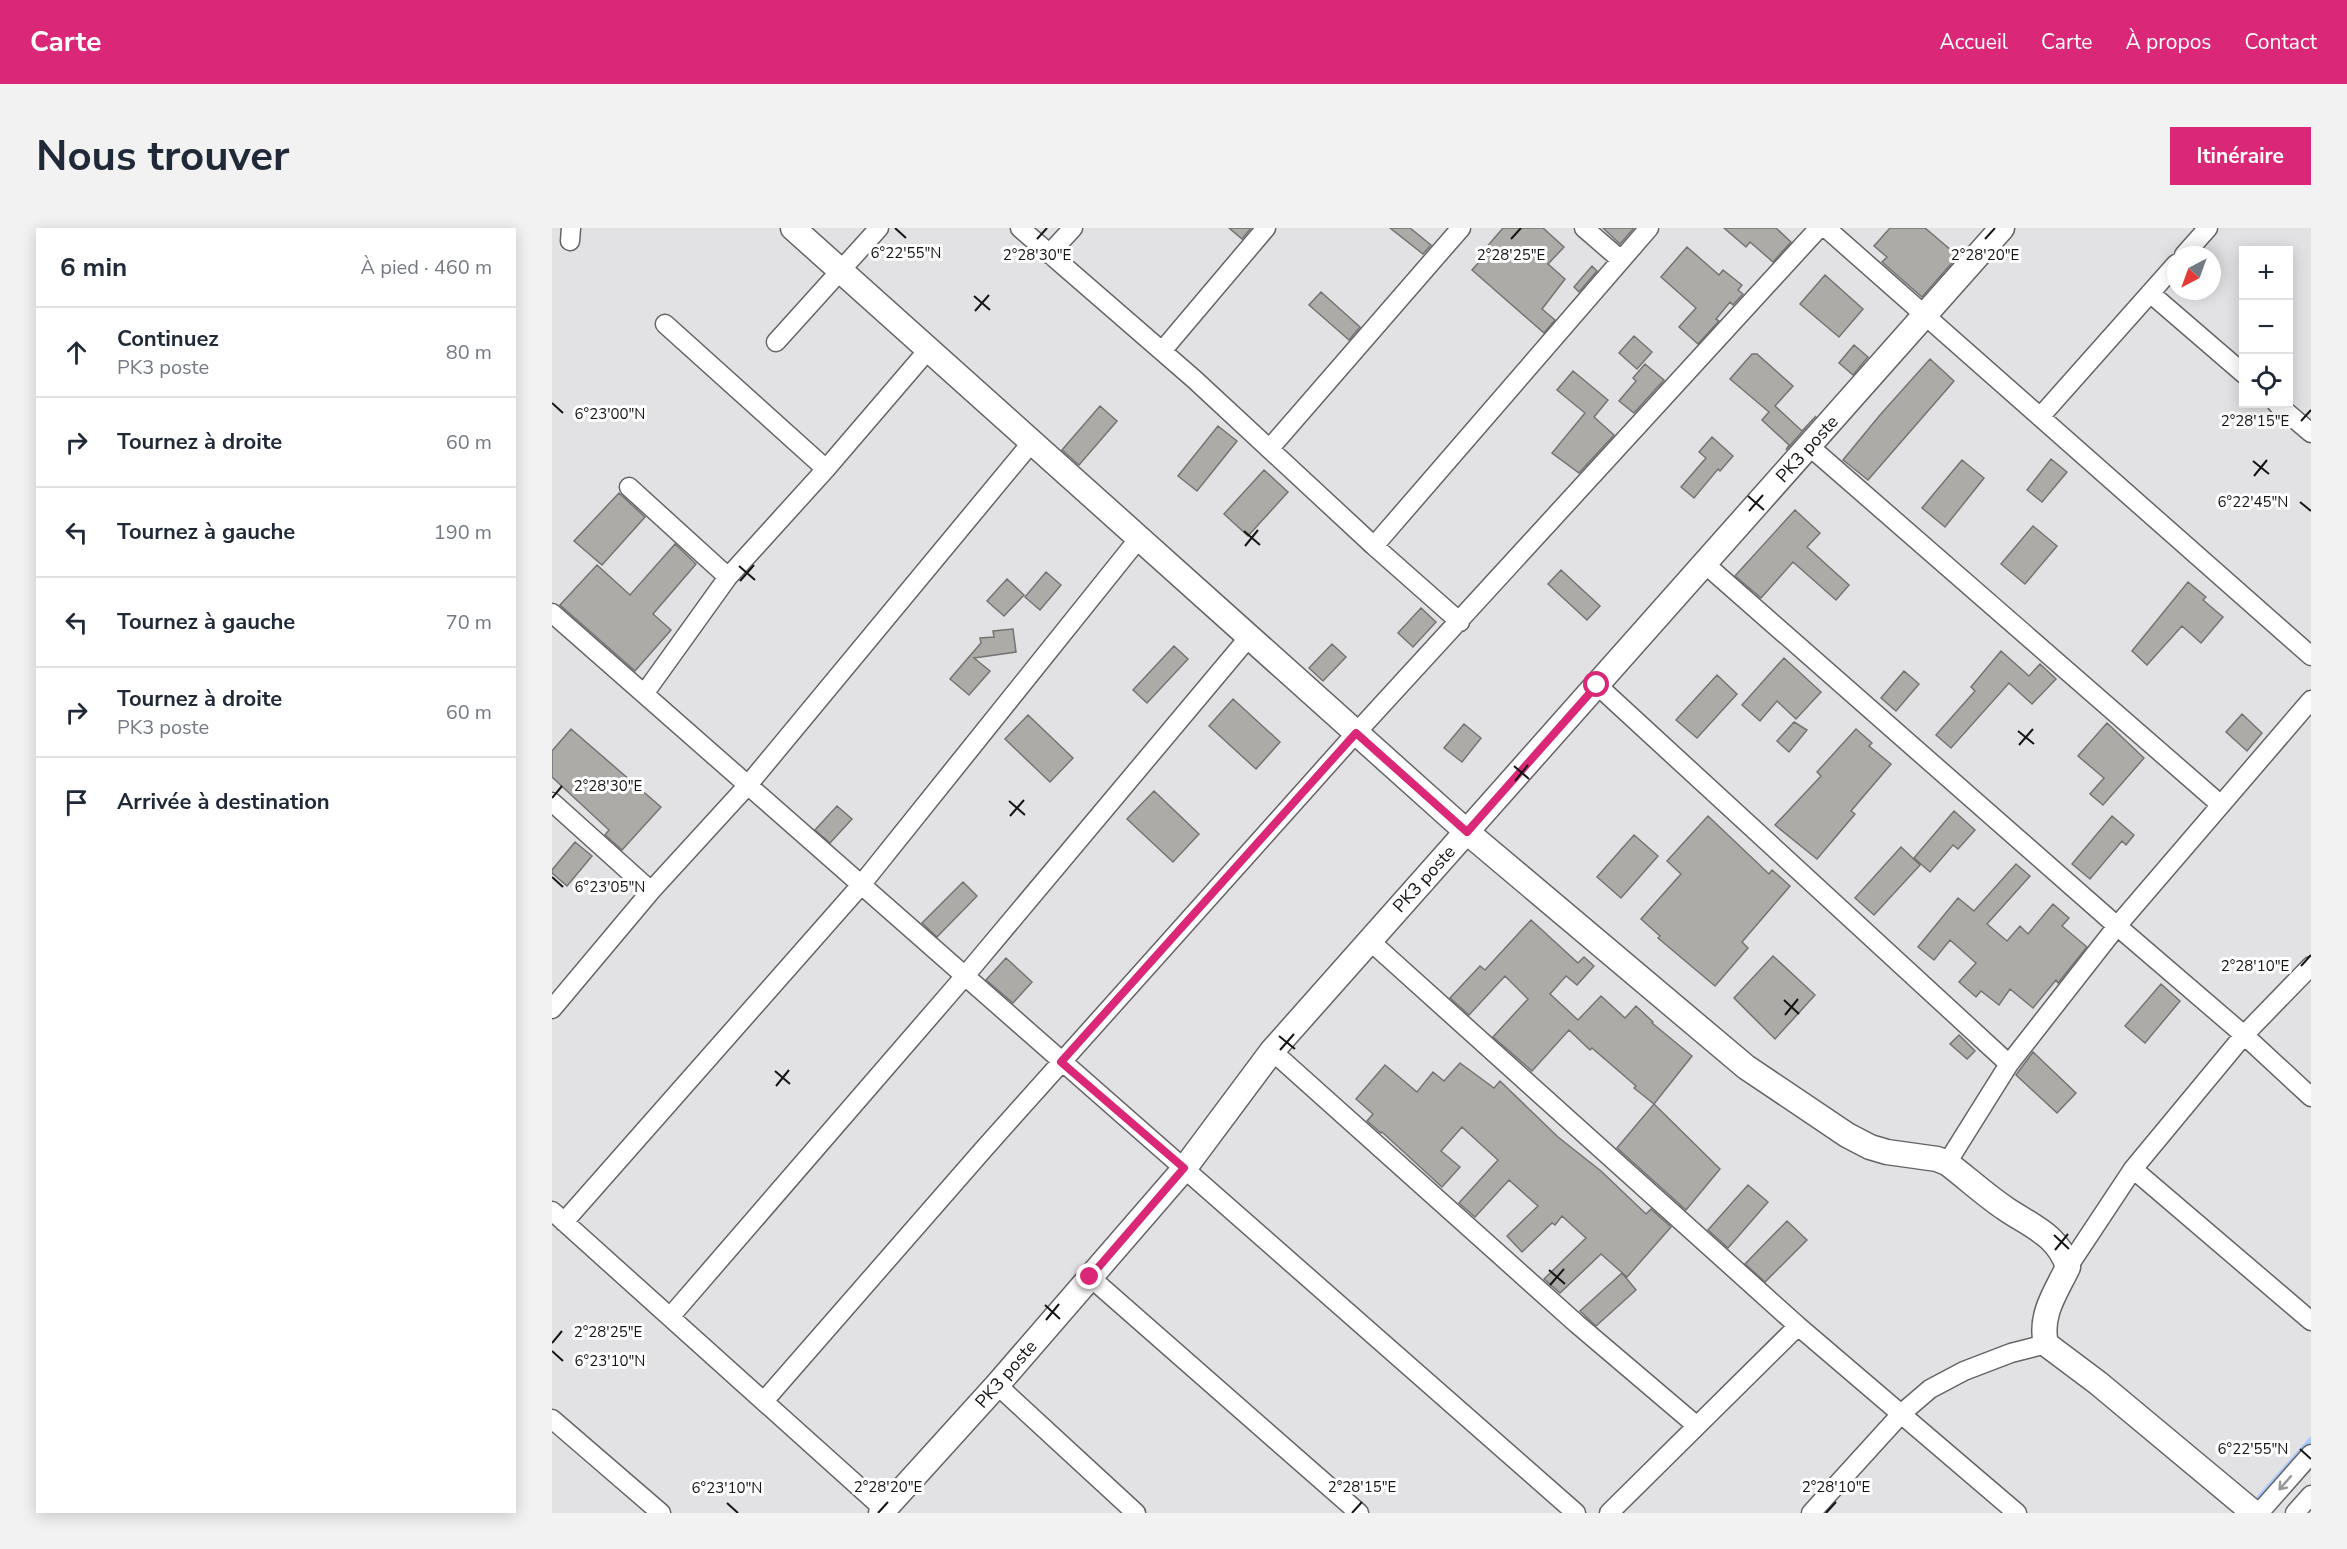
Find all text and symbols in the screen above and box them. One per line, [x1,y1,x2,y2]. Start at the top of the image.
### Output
text: Carte [30,23,101,61]
text: Accueil [1939,28,2008,56]
text: Carte [2041,28,2092,56]
text: À propos [2125,28,2211,56]
text: Contact [2244,28,2317,56]
button: Itinéraire [2170,127,2311,185]
text: Nous trouver [36,128,289,185]
text: 6°22'55"N [871,243,941,263]
text: 2°28'30"E [1003,245,1071,265]
text: 2°28'25"E [1477,245,1545,265]
text: 2°28'20"E [1951,245,2019,265]
north arrow [2167,246,2221,300]
map controls [2239,246,2293,408]
button: + [2239,246,2293,300]
text: 6 min [60,250,127,285]
text: À pied · 460 m [361,254,492,281]
button: − [2239,300,2293,354]
text: Continuez [117,324,219,354]
icon: ahead [60,336,93,369]
text: 80 m [446,339,492,366]
text: PK3 poste [117,354,209,381]
button: locate [2239,354,2293,408]
text: 6°23'00"N [575,404,645,424]
street label: PK3 poste [1770,410,1844,488]
text: 2°28'15"E [2221,411,2289,431]
icon: right [60,426,93,459]
text: Tournez à droite [117,427,282,457]
text: 60 m [446,429,492,456]
text: 6°22'45"N [2218,492,2288,512]
icon: left [60,516,93,549]
text: Tournez à gauche [117,517,295,547]
text: 190 m [434,519,492,546]
icon: left [60,606,93,639]
text: Tournez à gauche [117,607,295,637]
text: 70 m [446,609,492,636]
route start [1583,671,1609,697]
text: Tournez à droite [117,684,282,714]
icon: right [60,696,93,729]
text: 60 m [446,699,492,726]
text: PK3 poste [117,714,209,741]
text: 2°28'30"E [574,776,642,796]
icon: arrive [60,786,93,819]
text: Arrivée à destination [117,787,330,817]
street label: PK3 poste [1387,840,1461,918]
text: 6°23'05"N [575,877,645,897]
text: 2°28'10"E [2221,956,2289,976]
route end [1076,1263,1102,1289]
text: 2°28'25"E [574,1322,642,1342]
street label: PK3 poste [970,1335,1042,1413]
text: 6°23'10"N [575,1351,645,1371]
text: 6°22'55"N [2218,1439,2288,1459]
one-way arrow [2278,1476,2292,1491]
text: 2°28'20"E [854,1477,922,1497]
text: 2°28'15"E [1328,1477,1396,1497]
text: 2°28'10"E [1802,1477,1870,1497]
text: 6°23'10"N [692,1478,762,1498]

